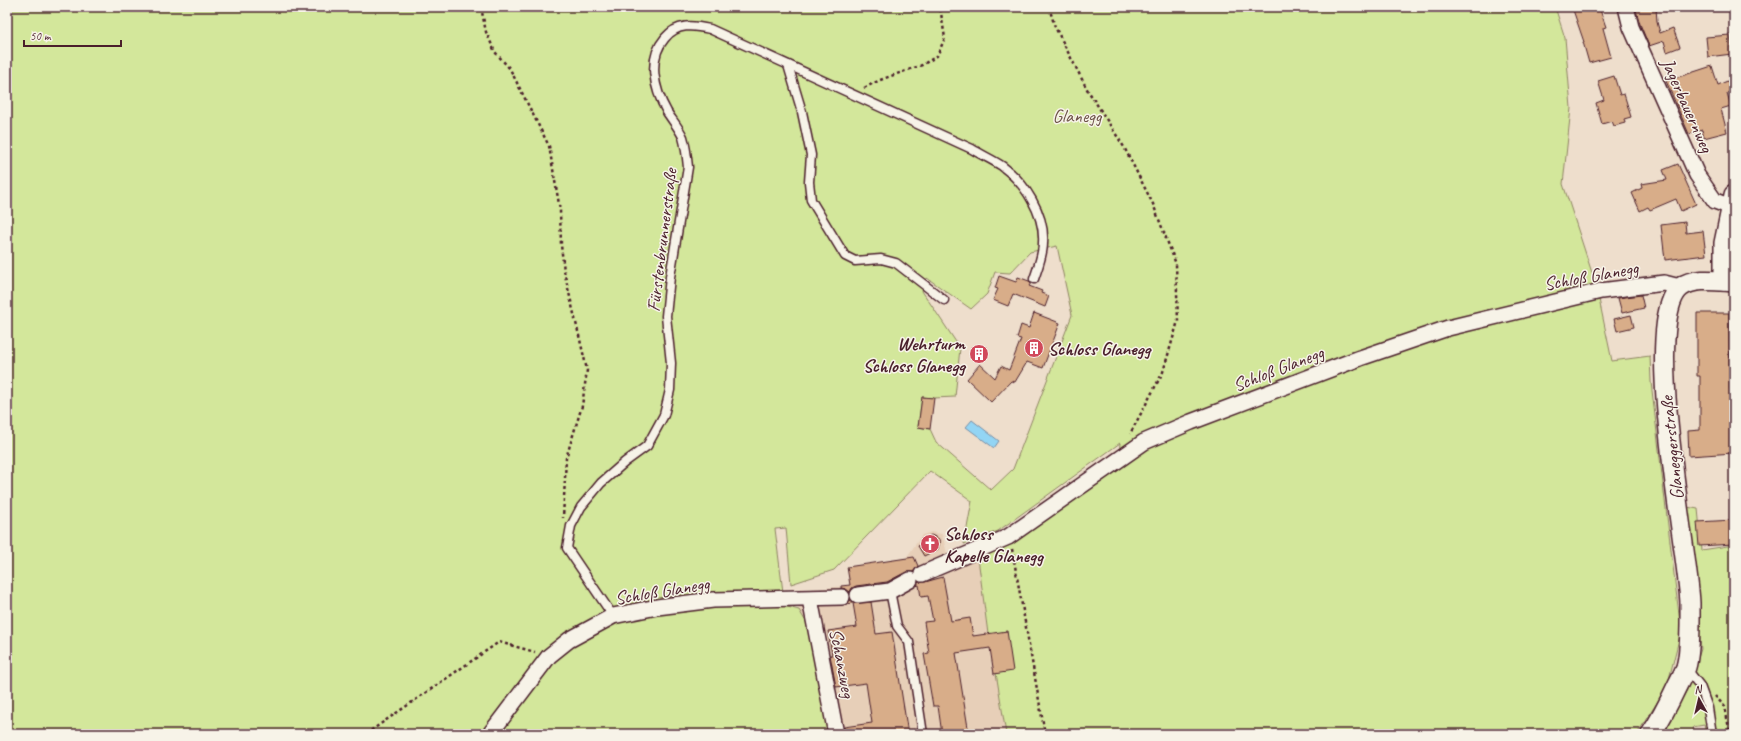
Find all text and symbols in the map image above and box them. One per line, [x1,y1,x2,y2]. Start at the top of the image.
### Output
scale bar [24,22,121,48]
text: 50 m [30,28,52,44]
street label: Jagerbauernweg [1655,53,1719,158]
park label: Glanegg [1052,104,1103,128]
street label: Fürstenbrunnerstraße [641,165,683,313]
street label: Schloß Glanegg [1542,256,1642,296]
place label: Wehrturm Schloss Glanegg [863,332,967,378]
building icon: Schloss Glanegg [1023,337,1045,359]
place label: Schloss Glanegg [1048,337,1152,361]
street label: Schloß Glanegg [1229,340,1328,397]
building icon: Wehrturm Schloss Glanegg [968,343,990,365]
street label: Glaneggerstraße [1654,393,1689,501]
place label: Schloss Kapelle Glanegg [944,522,1045,568]
church icon: Schloss Kapelle Glanegg [919,533,941,555]
street label: Schloß Glanegg [613,571,712,610]
street label: Schanzweg [824,627,861,701]
north arrow [1679,679,1719,719]
text: N [1693,681,1704,697]

